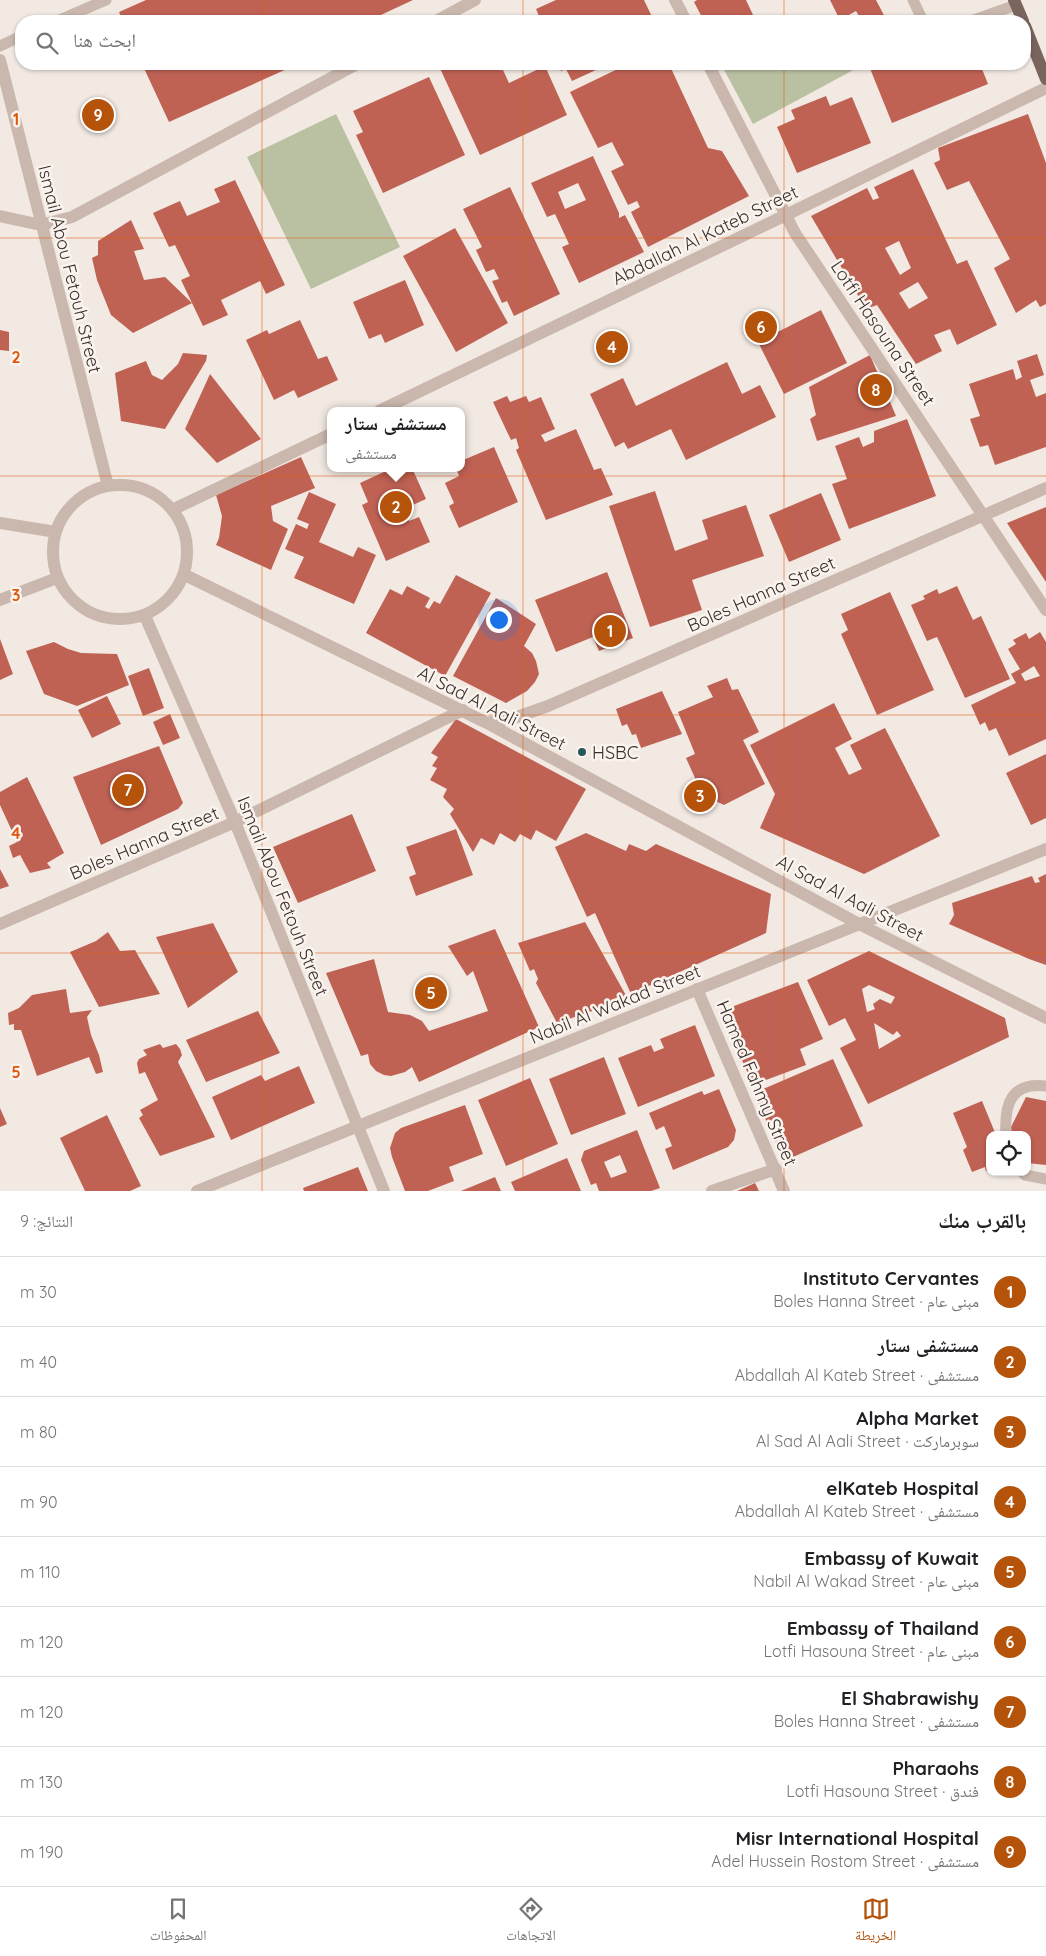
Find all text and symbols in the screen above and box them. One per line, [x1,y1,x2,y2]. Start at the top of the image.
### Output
search box [15,15,1031,70]
text: ابحث هنا [73,28,136,52]
icon: search [33,29,61,57]
pin: 9 [82,96,114,134]
text: 1 [13,109,19,129]
street label: Ismail Abou Fetouh Street [33,163,107,375]
street label: Abdallah Al Kateb Street [608,180,802,290]
street label: Lotfi Hasouna Street [826,256,940,410]
pin: 6 [745,308,777,346]
pin: 4 [596,328,628,366]
text: 2 [11,347,21,367]
pin: 8 [860,371,892,409]
popup [327,407,465,472]
text: مستشفى ستار [345,411,447,435]
text: مستشفى [345,443,397,463]
pin: 2 [380,488,412,526]
street label: Boles Hanna Street [683,551,839,637]
text: 3 [12,585,20,605]
your location [486,607,512,633]
pin: 1 [594,612,626,650]
street label: Al Sad Al Aali Street [414,661,570,755]
place label: HSBC [592,741,639,764]
marker: HSBC [576,746,588,758]
pin: 7 [112,771,144,809]
pin: 3 [684,777,716,815]
street label: Ismail Abou Fetouh Street [232,793,334,999]
street label: Boles Hanna Street [66,801,222,885]
text: 4 [11,823,21,843]
street label: Al Sad Al Aali Street [773,850,927,946]
street label: Nabil Al Wakad Street [526,959,704,1049]
pin: 5 [415,974,447,1012]
street label: Hamed Fahmy Street [712,997,802,1169]
text: 5 [11,1062,21,1082]
map controls [986,1131,1031,1176]
button: locate [986,1131,1031,1176]
text: بالقرب منك [938,1207,1026,1233]
text: النتائج: 9 [20,1211,73,1231]
text: Instituto Cervantes [803,1266,979,1290]
text: 30 m [20,1282,57,1302]
text: 1 [1007,1282,1013,1302]
text: مبنى عام · Boles Hanna Street [773,1291,979,1311]
text: مستشفى ستار [878,1333,979,1357]
text: 40 m [20,1352,57,1372]
text: 2 [1005,1352,1015,1372]
text: مستشفى · Abdallah Al Kateb Street [735,1365,979,1385]
text: Alpha Market [856,1406,979,1430]
text: 80 m [20,1422,57,1442]
text: 3 [1006,1422,1014,1442]
text: سوبرماركت · Al Sad Al Aali Street [756,1431,979,1451]
text: elKateb Hospital [826,1476,979,1500]
text: 90 m [20,1492,57,1512]
text: 4 [1005,1492,1015,1512]
text: مستشفى · Abdallah Al Kateb Street [735,1501,979,1521]
text: Embassy of Kuwait [804,1546,979,1570]
text: 110 m [20,1562,60,1582]
text: 5 [1005,1562,1015,1582]
text: مبنى عام · Nabil Al Wakad Street [753,1571,979,1591]
text: Embassy of Thailand [787,1616,979,1640]
text: 120 m [20,1632,63,1652]
text: 6 [1006,1632,1014,1652]
text: مبنى عام · Lotfi Hasouna Street [764,1641,979,1661]
text: El Shabrawishy [841,1686,979,1710]
text: 120 m [20,1702,63,1722]
text: 7 [1006,1702,1014,1722]
text: مستشفى · Boles Hanna Street [774,1711,979,1731]
text: Pharaohs [892,1756,979,1780]
text: 130 m [20,1772,63,1792]
text: 8 [1006,1772,1014,1792]
text: فندق · Lotfi Hasouna Street [786,1781,979,1801]
text: Misr International Hospital [736,1826,979,1850]
text: 190 m [20,1842,63,1862]
text: 9 [1005,1842,1015,1862]
text: مستشفى · Adel Hussein Rostom Street [711,1851,979,1871]
tab: المحفوظات [150,1895,207,1949]
tab: الاتجاهات [506,1895,556,1949]
tab: الخريطة [855,1895,896,1949]

